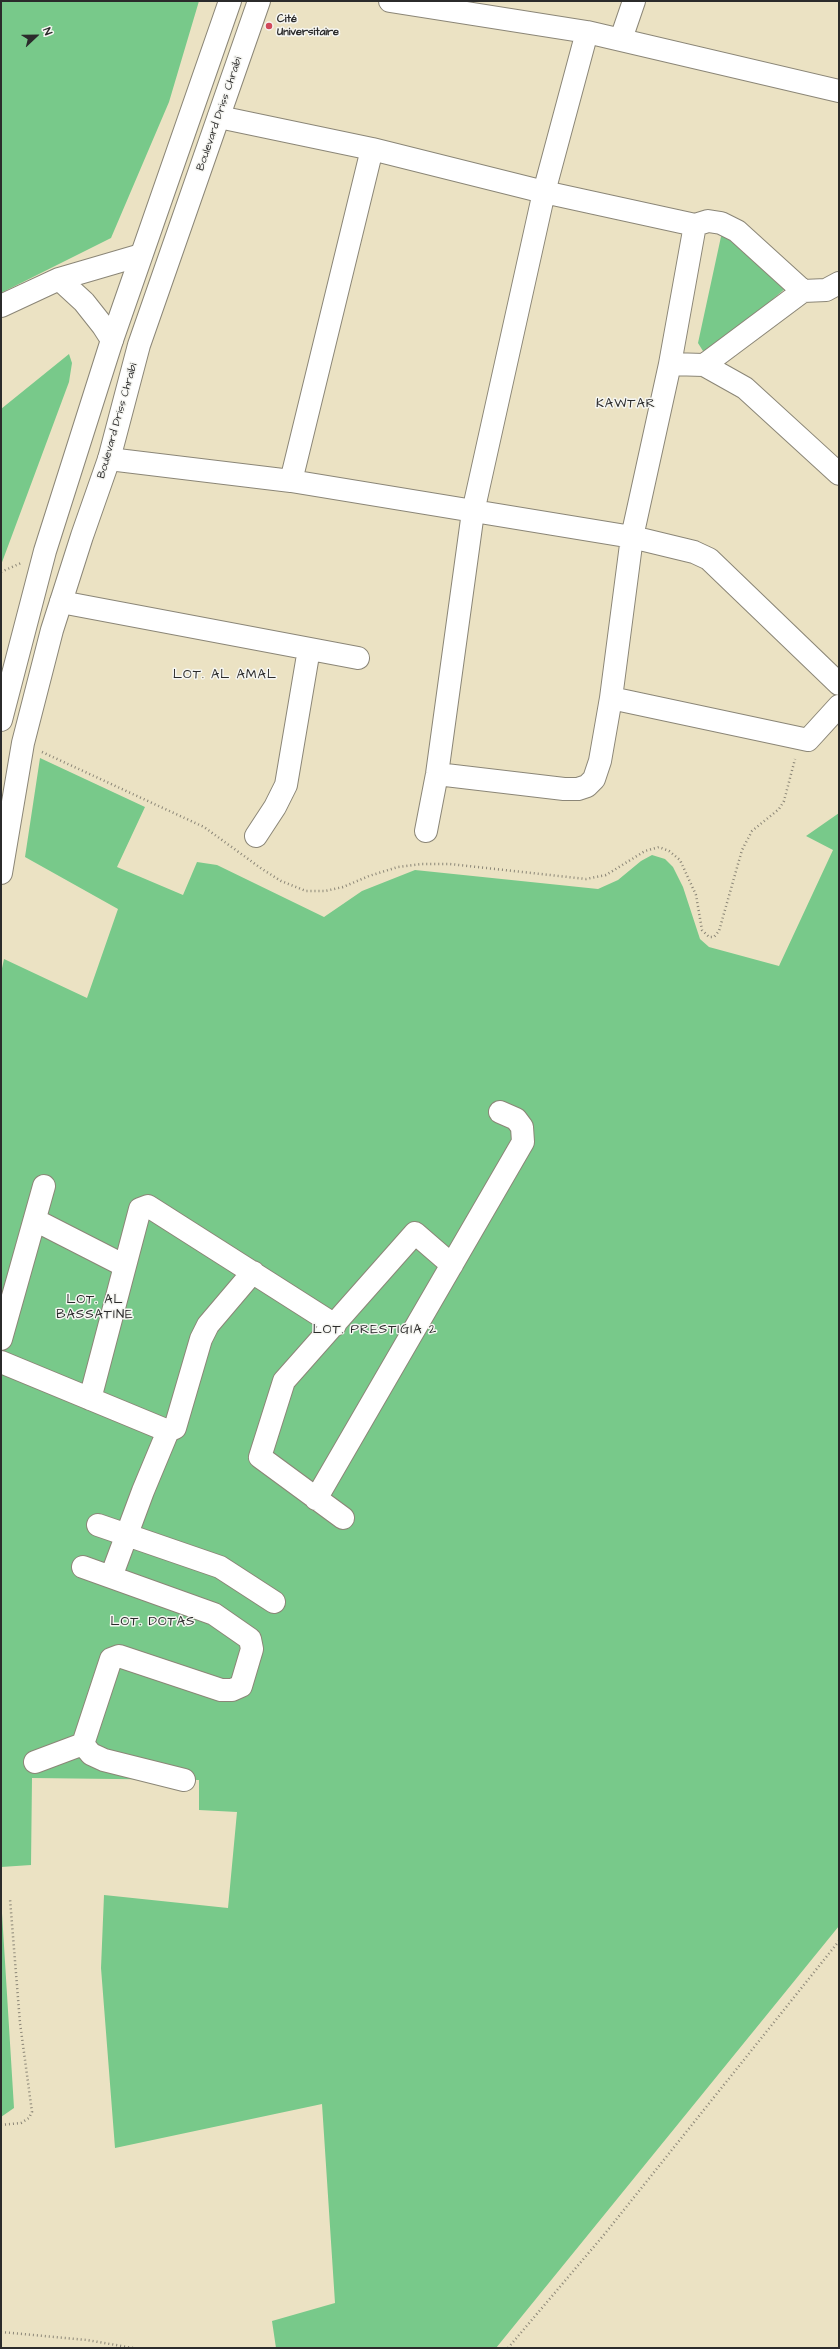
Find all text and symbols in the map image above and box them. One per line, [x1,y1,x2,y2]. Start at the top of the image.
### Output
place label: Cité Universitaire [277,13,339,39]
north arrow [16,16,56,56]
marker: Cité Universitaire [264,21,274,31]
text: N [39,25,56,37]
street label: Boulevard Driss Chraibi [194,55,246,173]
street label: Boulevard Driss Chraibi [95,362,141,480]
district label: KAWTAR [596,396,656,412]
district label: LOT. AL AMAL [173,667,277,683]
district label: LOT. AL BASSATINE [56,1292,134,1323]
district label: LOT. PRESTIGIA 2 [313,1322,437,1338]
district label: LOT. DOTAS [111,1614,195,1630]

